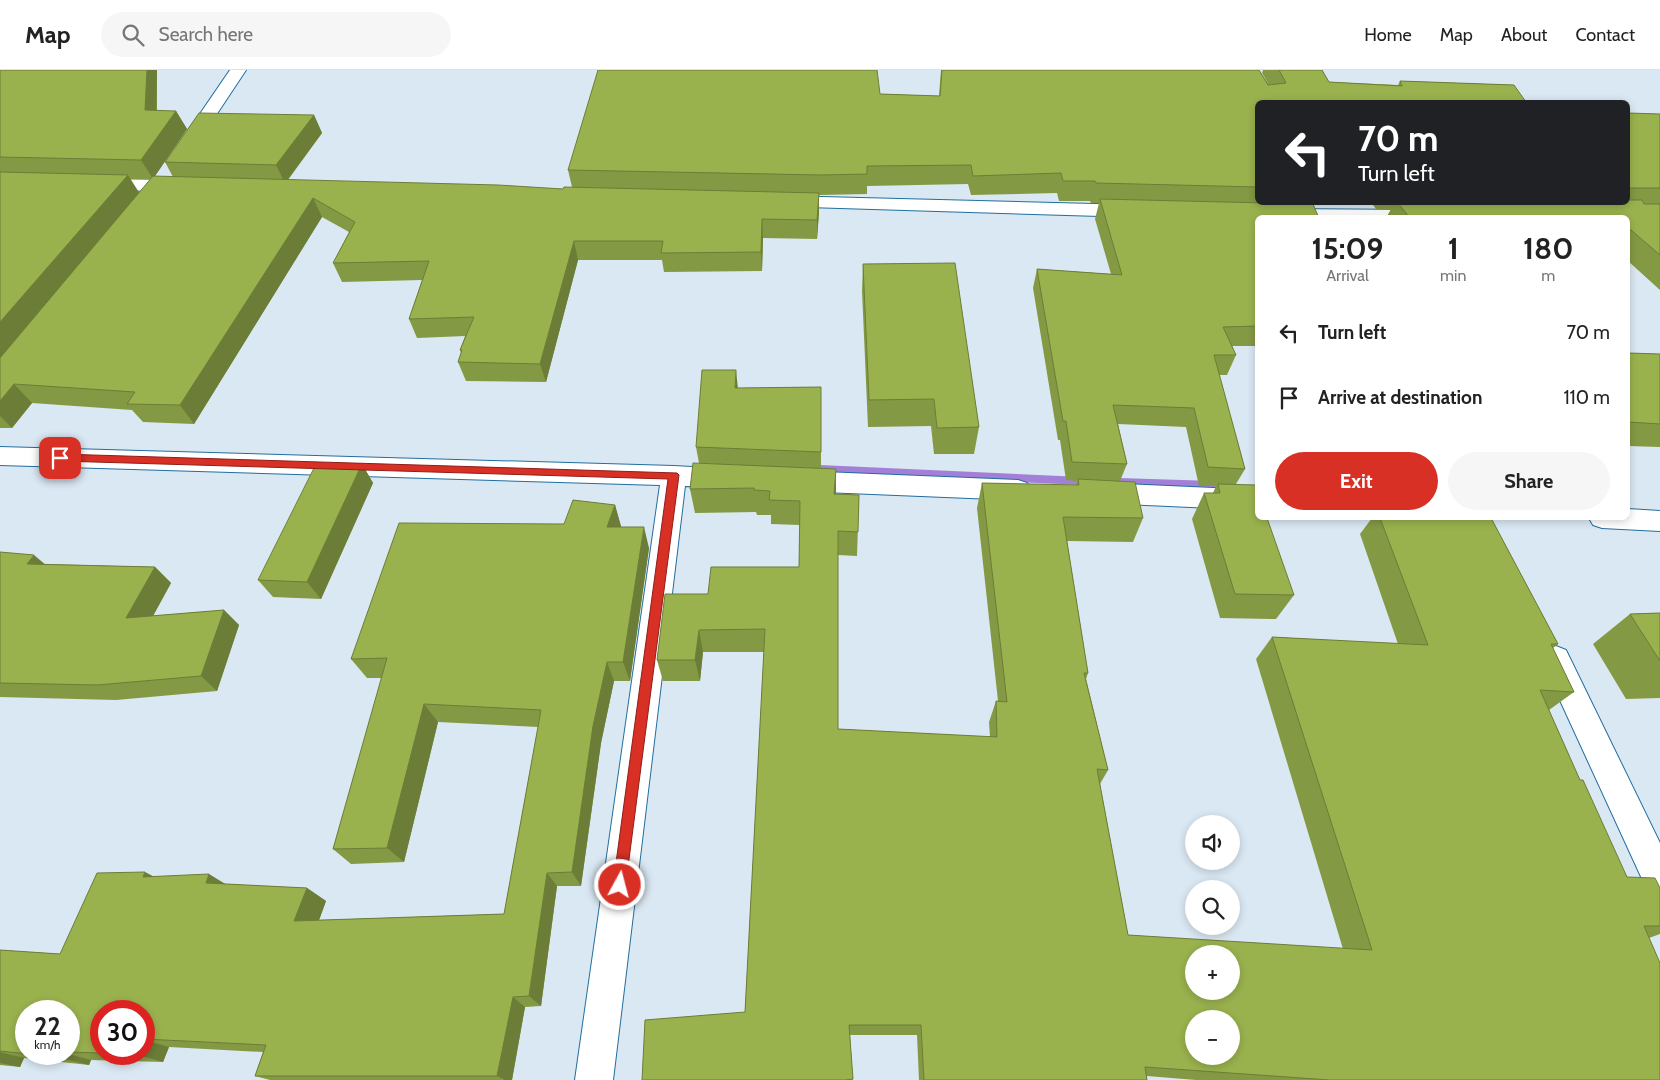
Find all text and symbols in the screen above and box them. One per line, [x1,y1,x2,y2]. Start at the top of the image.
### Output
search box [101,12,451,57]
text: Map [25,20,71,49]
icon: search [119,21,147,49]
text: Search here [159,23,253,46]
text: Home [1364,24,1412,46]
text: Map [1440,24,1473,46]
text: About [1501,24,1547,46]
text: Contact [1575,24,1635,46]
text: 70 m [1358,117,1439,160]
icon: left [1275,120,1340,185]
text: Turn left [1358,160,1435,187]
text: 15:09 [1312,230,1383,267]
text: 1 [1448,230,1459,267]
text: 180 [1523,230,1573,267]
text: Arrival [1326,266,1369,285]
text: min [1440,266,1466,285]
text: m [1541,266,1555,285]
icon: left [1275,319,1303,347]
text: Turn left [1318,321,1386,344]
text: 70 m [1566,321,1610,344]
icon: arrive [1275,384,1303,412]
text: Arrive at destination [1318,386,1482,409]
text: 110 m [1563,386,1610,409]
pin [39,437,81,479]
icon: arrive [46,444,74,472]
button: Exit [1275,452,1438,510]
button: Share [1448,452,1610,510]
map controls [1185,815,1240,1065]
button: sound [1185,815,1240,870]
position arrow [593,858,645,910]
button: search [1185,880,1240,935]
button: + [1185,945,1240,1000]
speed limit sign: 30 [90,1000,155,1065]
button: − [1185,1010,1240,1065]
text: 22 [34,1011,61,1041]
text: km/h [34,1037,61,1052]

